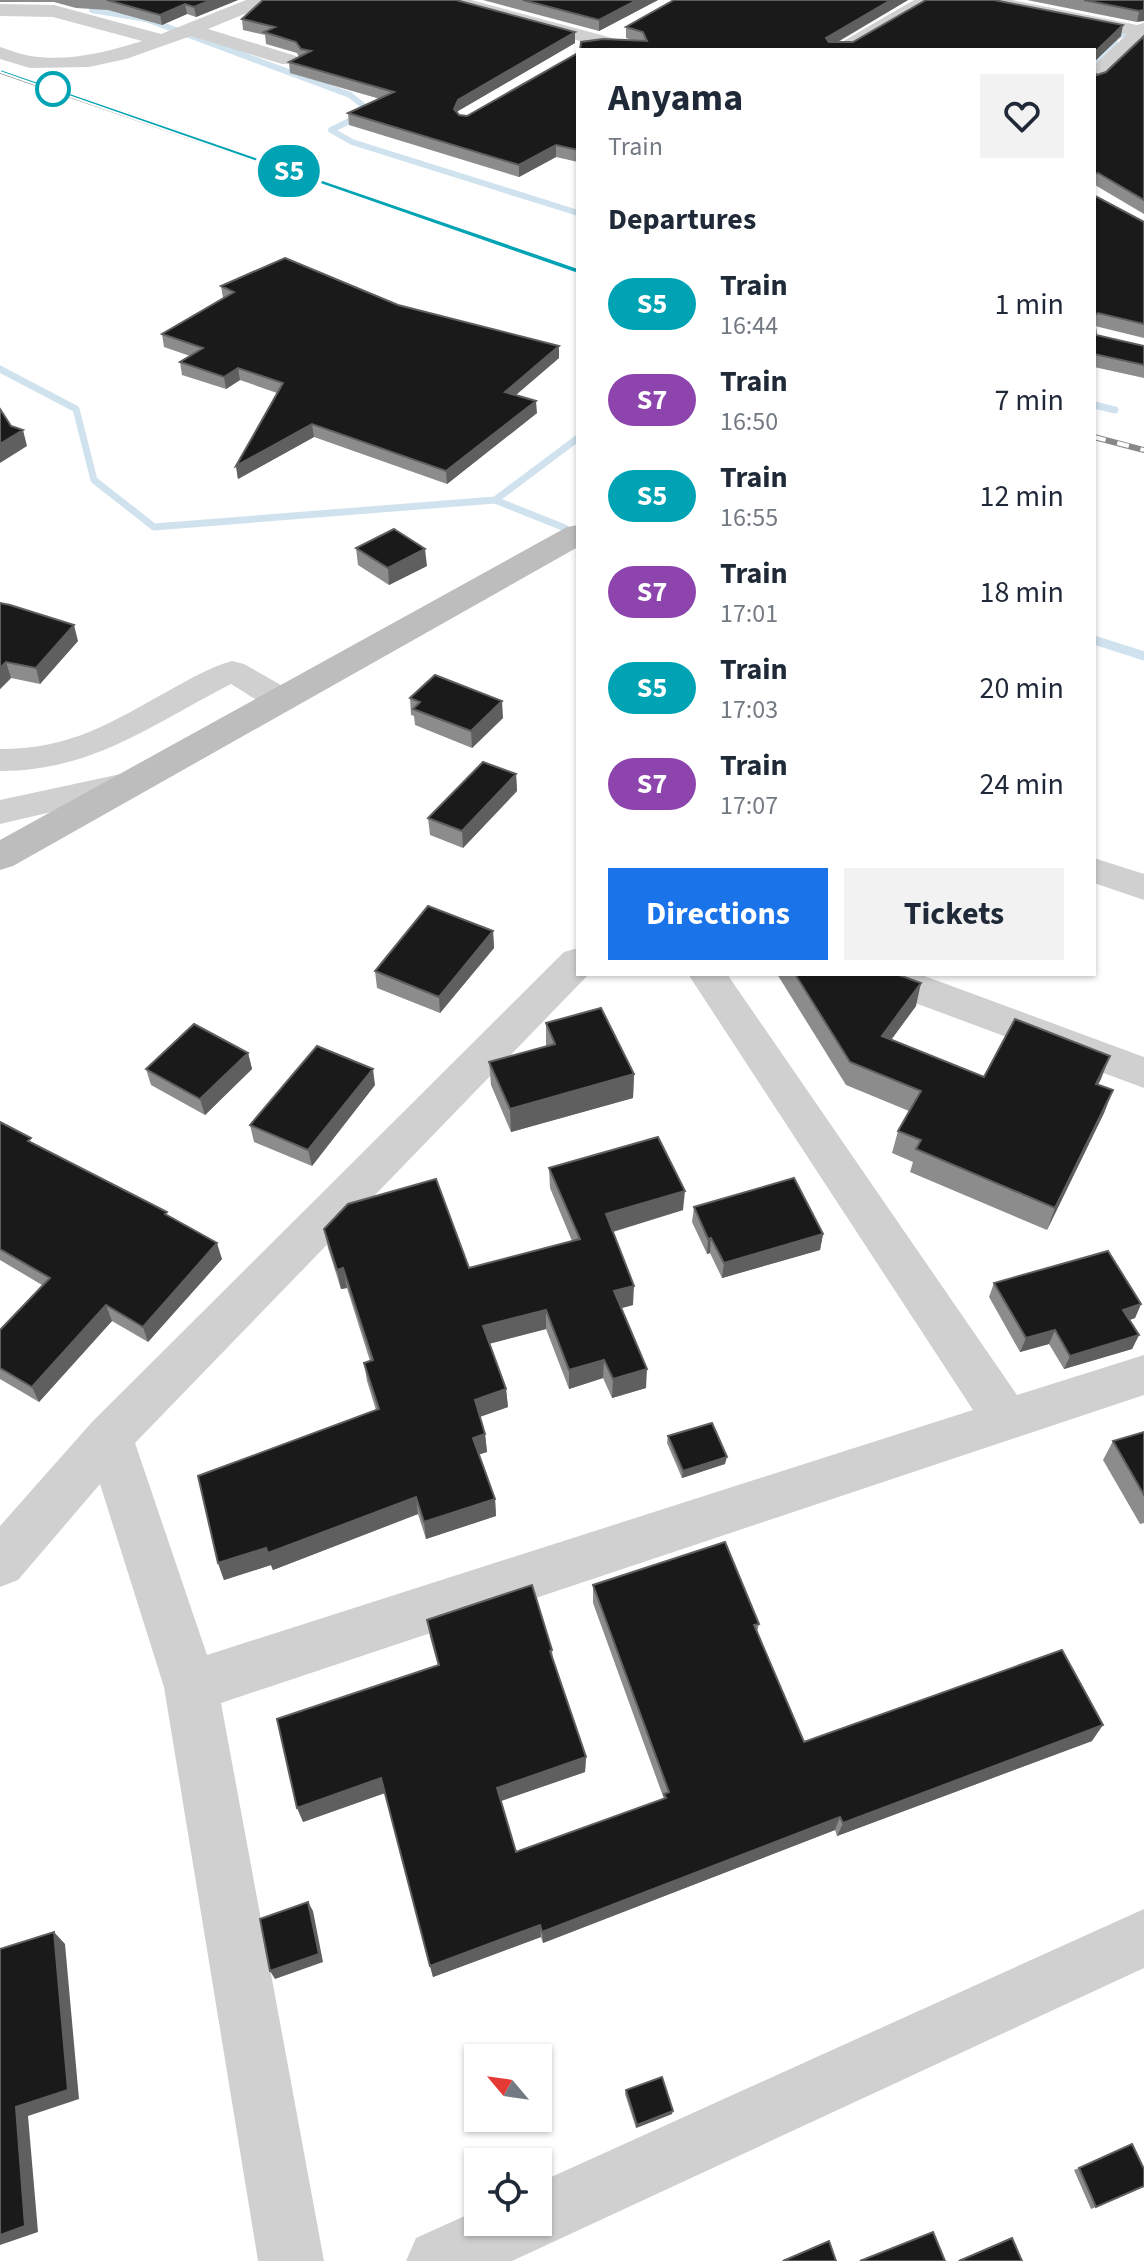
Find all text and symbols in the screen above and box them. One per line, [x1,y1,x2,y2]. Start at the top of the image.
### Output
text: Anyama [608,71,743,125]
unlabelled marker [36,72,70,106]
button: heart [980,74,1064,158]
text: Train [608,128,663,165]
line badge: S5 [253,145,325,197]
text: S5 [274,151,304,191]
text: Departures [608,198,756,241]
text: Train [720,264,788,307]
text: 1 min [994,283,1064,326]
text: S5 [637,284,667,324]
text: 16:44 [720,307,778,344]
text: Train [720,360,788,403]
text: 7 min [994,379,1064,422]
text: S7 [637,380,667,420]
text: 16:50 [720,403,778,440]
text: Train [720,456,788,499]
text: 12 min [980,475,1064,518]
text: S5 [637,476,667,516]
text: 16:55 [720,499,778,536]
text: Train [720,552,788,595]
text: 18 min [980,571,1064,614]
text: S7 [637,572,667,612]
text: 17:01 [720,595,778,632]
text: Train [720,648,788,691]
text: 20 min [980,667,1064,710]
text: S5 [637,668,667,708]
text: 17:03 [720,691,778,728]
text: Train [720,744,788,787]
text: 24 min [980,763,1064,806]
text: S7 [637,764,667,804]
text: 17:07 [720,787,778,824]
button: Directions [608,868,828,960]
button: Tickets [844,868,1064,960]
north arrow [464,2044,552,2132]
map controls [464,2044,552,2236]
button: locate [464,2148,552,2236]

